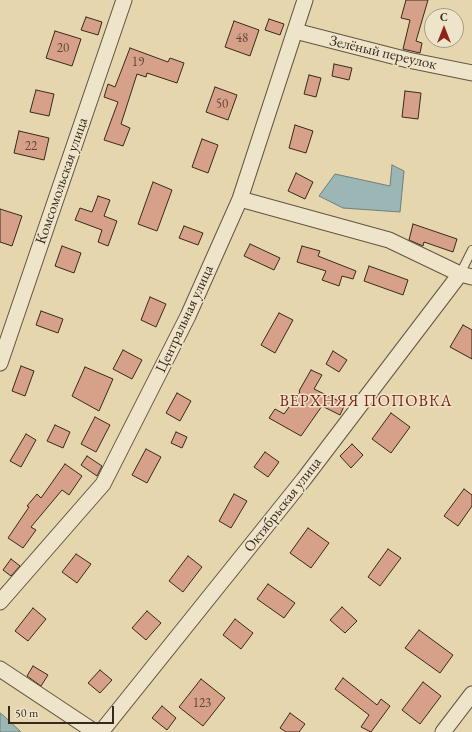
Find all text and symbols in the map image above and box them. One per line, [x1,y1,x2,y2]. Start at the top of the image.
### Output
north arrow [424,8,464,48]
text: С [440,10,448,24]
house number: 48 [236,30,248,46]
street label: Зелёный переулок [328,32,438,74]
house number: 20 [57,40,69,56]
house number: 19 [132,54,144,70]
house number: 50 [216,96,228,112]
street label: Комсомольская улица [32,115,92,247]
house number: 22 [25,138,37,154]
street label: Центральная улица [152,262,218,376]
district label: ВЕРХНЯЯ ПОПОВКА [279,392,453,412]
street label: Октябрьская улица [240,454,326,556]
house number: 123 [193,695,211,711]
scale bar [10,698,116,724]
text: 50 m [15,705,38,721]

